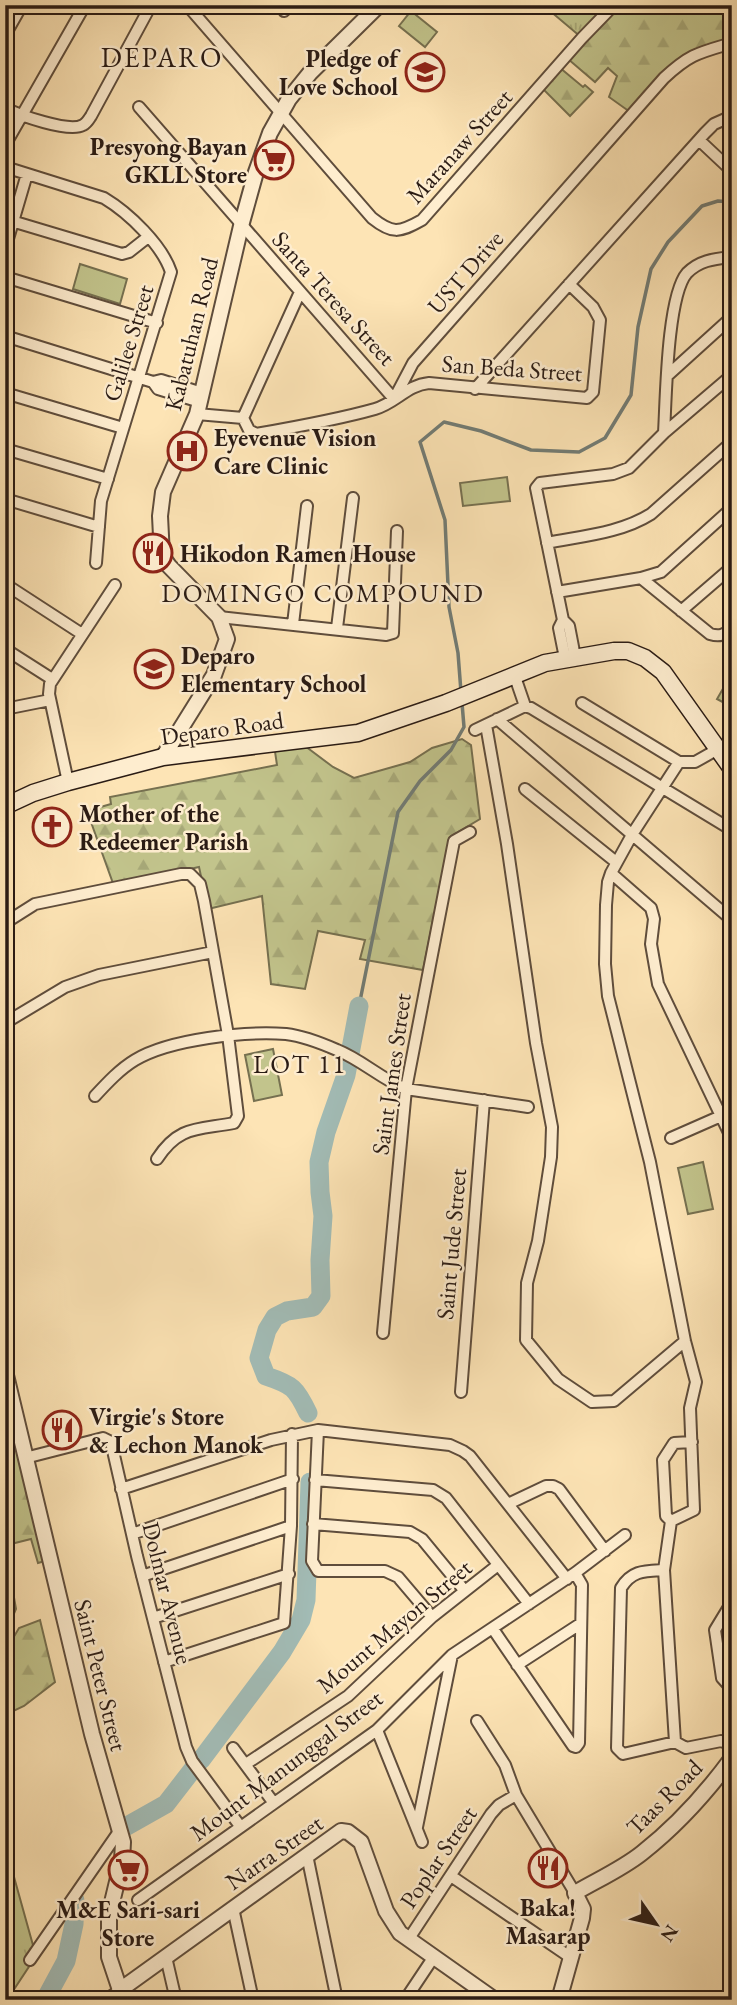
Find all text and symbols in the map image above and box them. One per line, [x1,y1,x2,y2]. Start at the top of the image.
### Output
district label: DEPARO [101,39,223,75]
place label: Pledge of Love School [279,43,401,102]
school or university icon: Pledge of Love School [404,51,446,93]
street label: Maranaw Street [399,82,519,210]
place label: Presyong Bayan GKLL Store [90,131,247,190]
supermarket icon: Presyong Bayan GKLL Store [253,139,295,181]
street label: Santa Teresa Street [265,224,403,372]
street label: UST Drive [420,224,510,320]
street label: Kabatuhan Road [157,253,225,414]
street label: Galilee Street [96,280,161,405]
street label: San Beda Street [441,348,584,388]
place label: Eyevenue Vision Care Clinic [214,422,377,481]
hospital icon: Eyevenue Vision Care Clinic [166,430,208,472]
restaurant icon: Hikodon Ramen House [132,532,174,574]
place label: Hikodon Ramen House [180,538,416,569]
district label: DOMINGO COMPOUND [161,576,485,610]
place label: Deparo Elementary School [181,640,367,700]
school or university icon: Deparo Elementary School [133,648,175,690]
street label: Deparo Road [158,704,286,752]
place label: Mother of the Redeemer Parish [79,798,249,857]
church icon: Mother of the Redeemer Parish [31,806,73,848]
street label: Saint James Street [364,991,418,1157]
district label: LOT 11 [253,1047,347,1081]
street label: Saint Jude Street [429,1167,473,1321]
place label: Virgie's Store & Lechon Manok [89,1401,264,1460]
restaurant icon: Virgie's Store & Lechon Manok [41,1409,83,1451]
street label: Dolmar Avenue [135,1519,201,1667]
street label: Mount Mayon Street [310,1552,478,1700]
street label: Saint Peter Street [67,1596,135,1755]
street label: Mount Manunggal Street [184,1682,389,1848]
street label: Taas Road [619,1752,709,1842]
street label: Poplar Street [392,1799,484,1914]
street label: Narra Street [219,1807,329,1897]
restaurant icon: Baka! Masarap [527,1847,569,1889]
supermarket icon: M&E Sari-sari Store [107,1849,149,1891]
north arrow [622,1890,692,1960]
place label: Baka! Masarap [506,1892,590,1951]
place label: M&E Sari-sari Store [56,1894,200,1953]
text: N [655,1920,684,1947]

